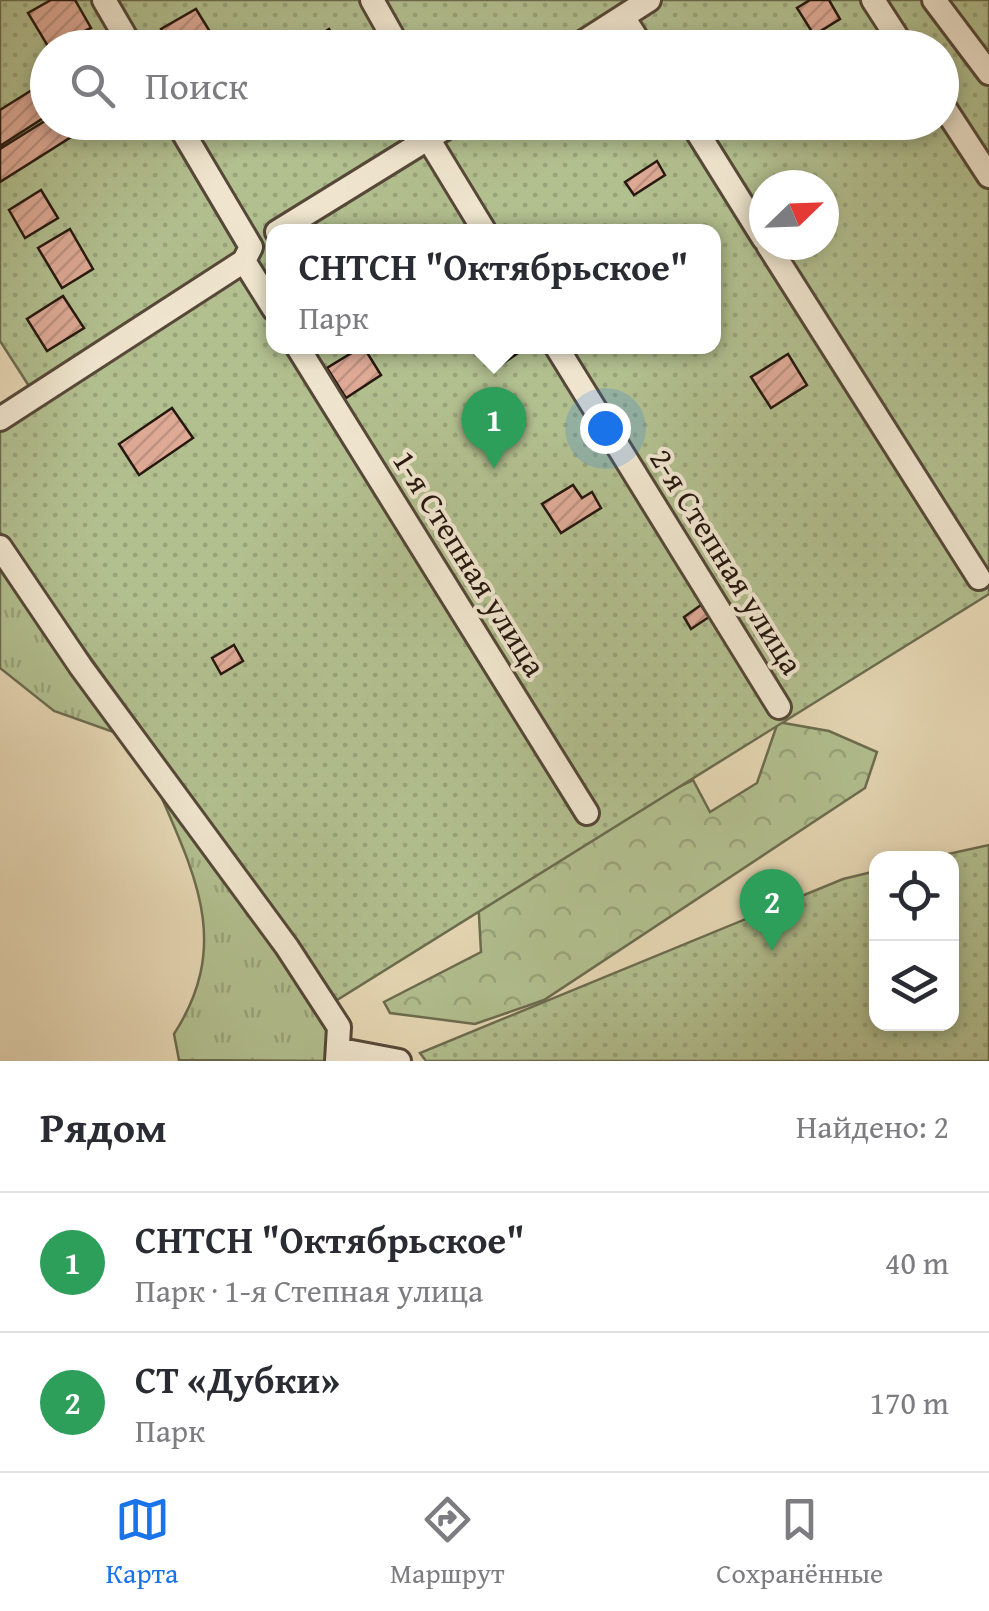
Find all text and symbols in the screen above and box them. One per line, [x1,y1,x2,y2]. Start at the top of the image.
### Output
search box [30,30,959,140]
text: Поиск [145,57,248,113]
icon: search [65,58,120,113]
north arrow [749,170,839,260]
popup [266,224,721,354]
text: СНТСН "Октябрьское" [299,238,688,294]
text: Парк [299,294,369,341]
pin: 1 [462,386,526,469]
your location [580,403,631,454]
street label: 2-я Степная улица [638,439,816,684]
street label: 1-я Степная улица [381,441,559,686]
map controls [869,851,959,1031]
button: locate [869,851,959,941]
pin: 2 [740,868,804,951]
button: layers [869,941,959,1031]
text: Рядом [40,1096,167,1157]
text: Найдено: 2 [796,1103,949,1150]
text: СНТСН "Октябрьское" [135,1211,525,1267]
text: 1 [64,1239,81,1286]
text: 40 m [885,1239,949,1286]
text: Парк · 1-я Степная улица [135,1267,483,1314]
text: СТ «Дубки» [135,1351,340,1407]
text: 2 [64,1379,81,1426]
text: 170 m [870,1379,949,1426]
text: Парк [135,1407,205,1454]
tab: Карта [106,1492,178,1593]
tab: Маршрут [390,1492,505,1593]
tab: Сохранённые [716,1492,883,1593]

